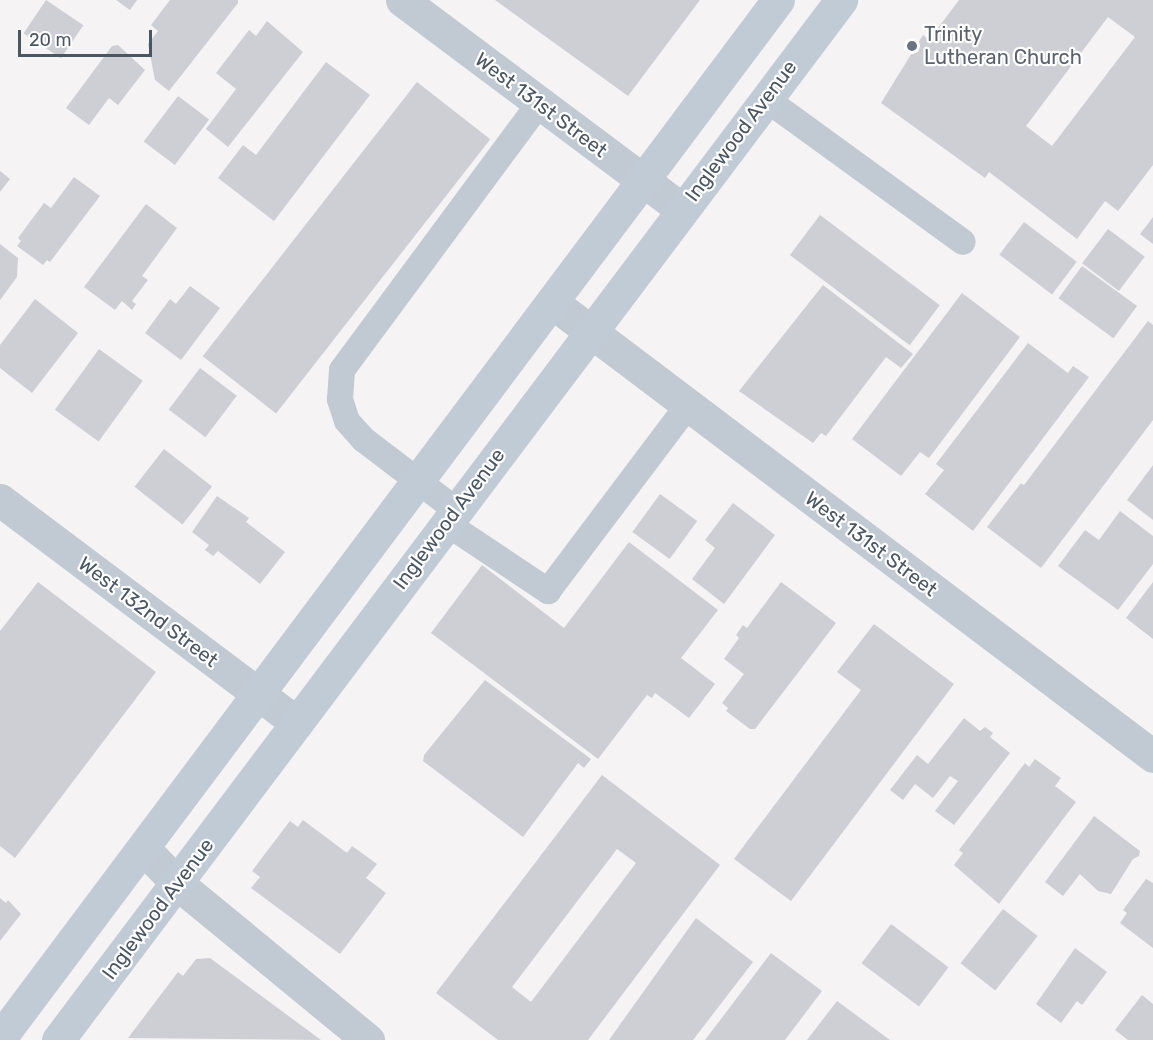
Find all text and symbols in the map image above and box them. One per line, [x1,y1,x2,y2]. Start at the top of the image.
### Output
scale bar [21,18,154,56]
place label: Trinity Lutheran Church [924,22,1082,69]
text: 20 m [29,29,71,51]
marker: Trinity Lutheran Church [905,39,919,53]
street label: West 131st Street [470,48,612,162]
street label: Inglewood Avenue [680,56,802,206]
street label: Inglewood Avenue [388,444,510,594]
street label: West 131st Street [800,487,942,601]
street label: West 132nd Street [73,552,223,672]
street label: Inglewood Avenue [97,834,219,984]

